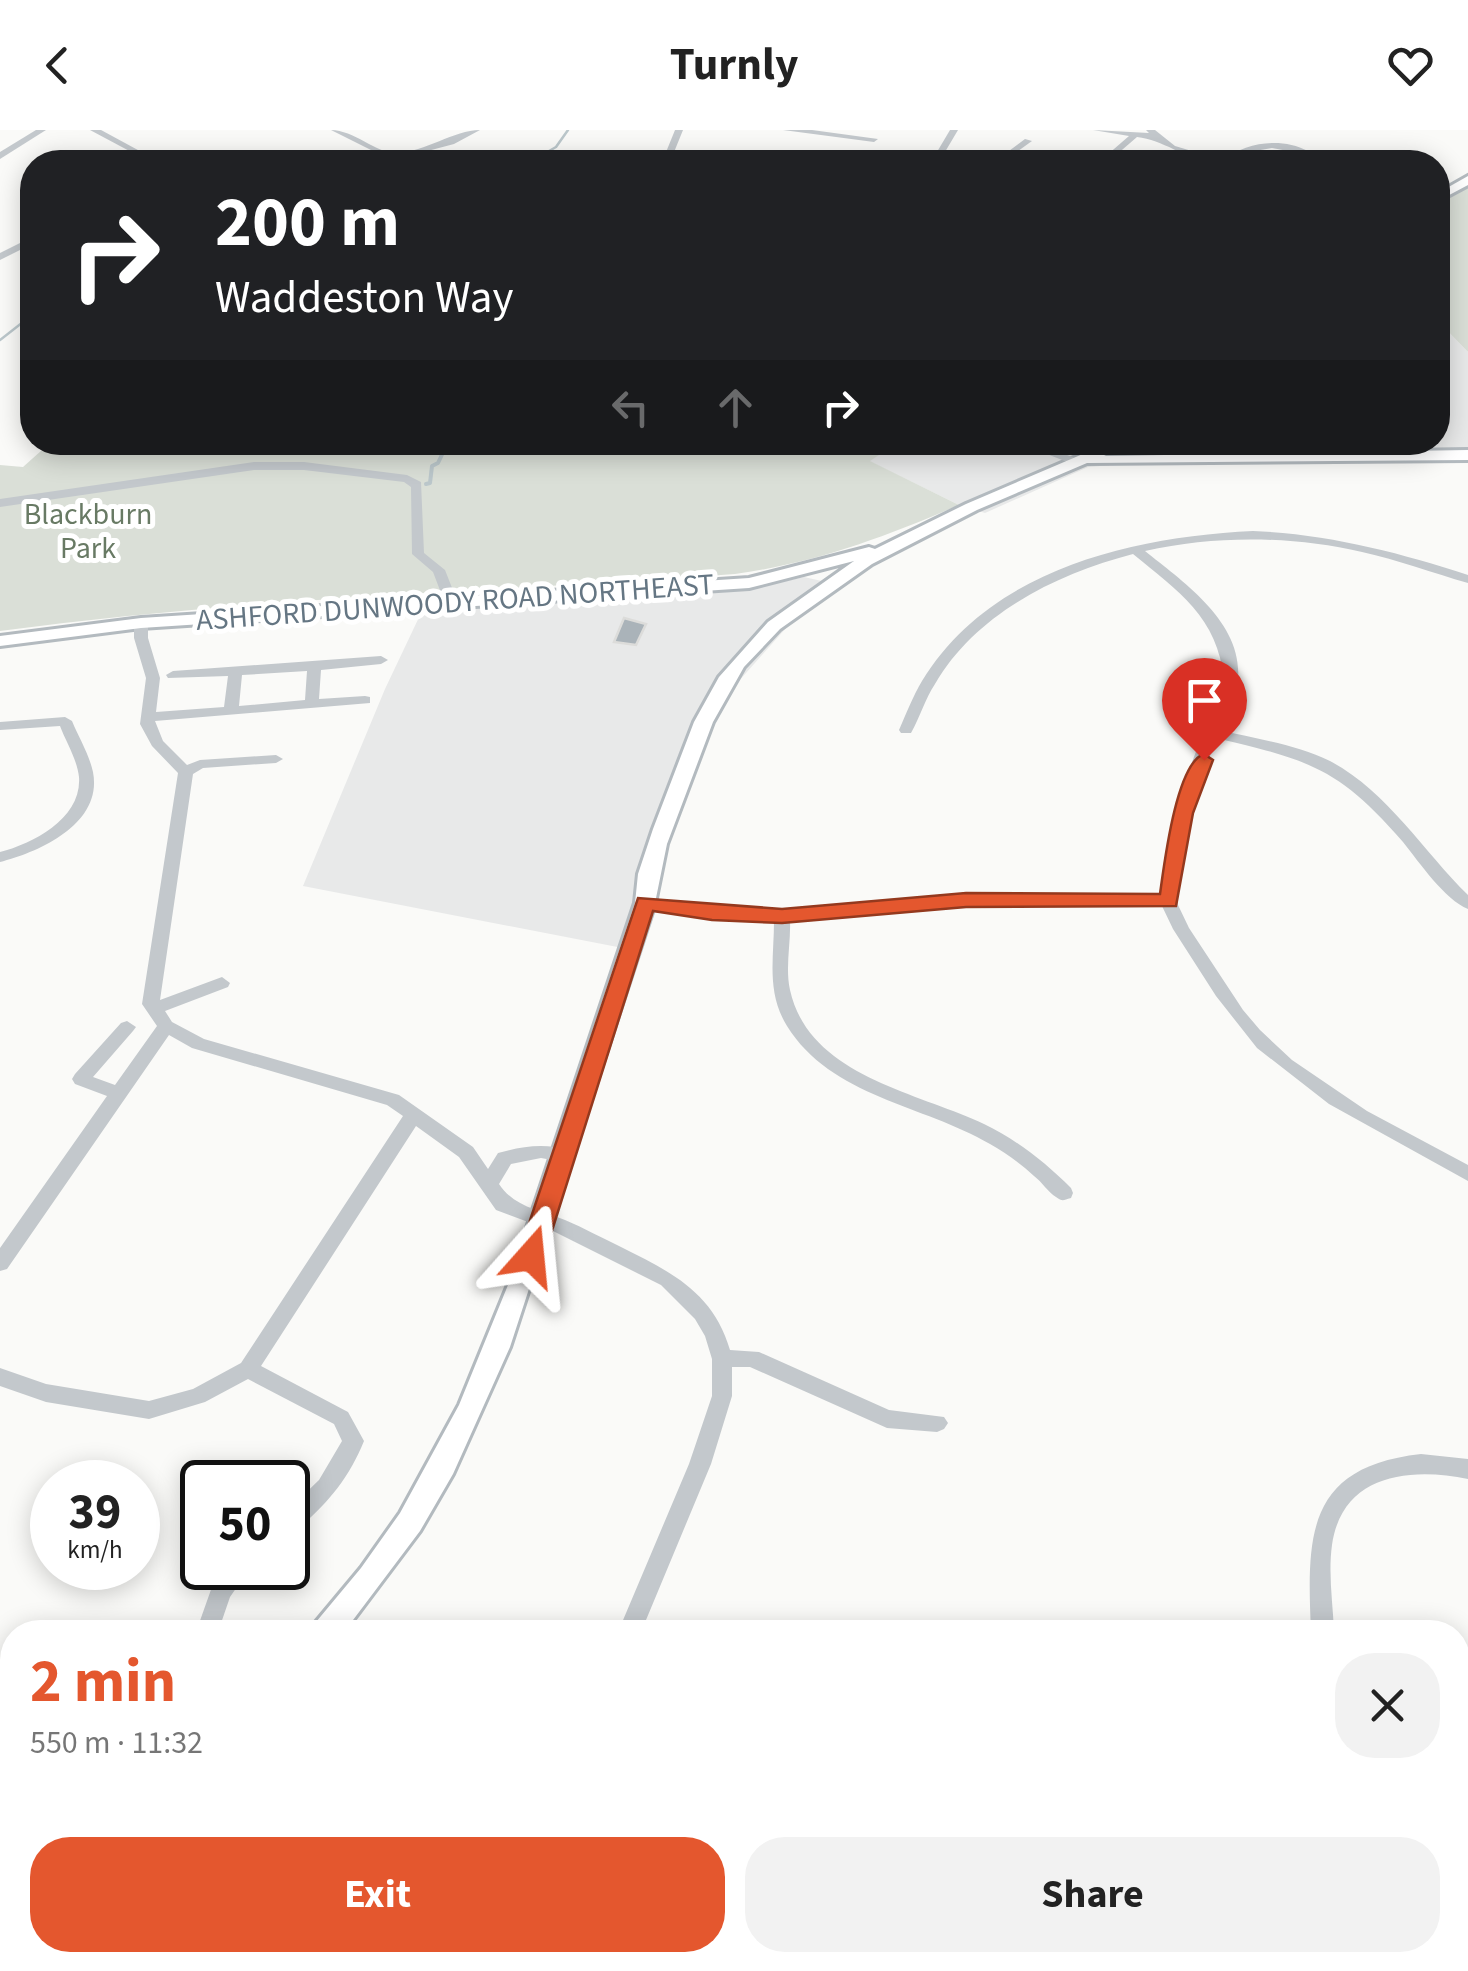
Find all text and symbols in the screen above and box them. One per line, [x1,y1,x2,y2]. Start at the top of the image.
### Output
text: Turnly [670,33,798,97]
icon: back [30,38,85,93]
icon: heart [1383,38,1438,93]
text: 200 m [215,173,400,273]
icon: right [50,190,180,320]
text: Waddeston Way [215,266,513,330]
icon: left [603,380,658,435]
icon: ahead [708,380,763,435]
icon: right [813,380,868,435]
park label: Blackburn Park [24,493,152,570]
street label: ASHFORD DUNWOODY ROAD NORTHEAST [195,563,715,642]
pin [1162,658,1247,761]
icon: arrive [1177,673,1232,728]
position arrow [479,1204,583,1308]
speed limit sign: 50 [180,1460,310,1590]
text: 39 [69,1477,121,1548]
text: km/h [67,1532,123,1568]
text: 2 min [30,1640,176,1725]
button: close [1335,1653,1440,1758]
text: 550 m · 11:32 [30,1720,203,1766]
button: Exit [30,1837,725,1952]
button: Share [745,1837,1440,1952]

